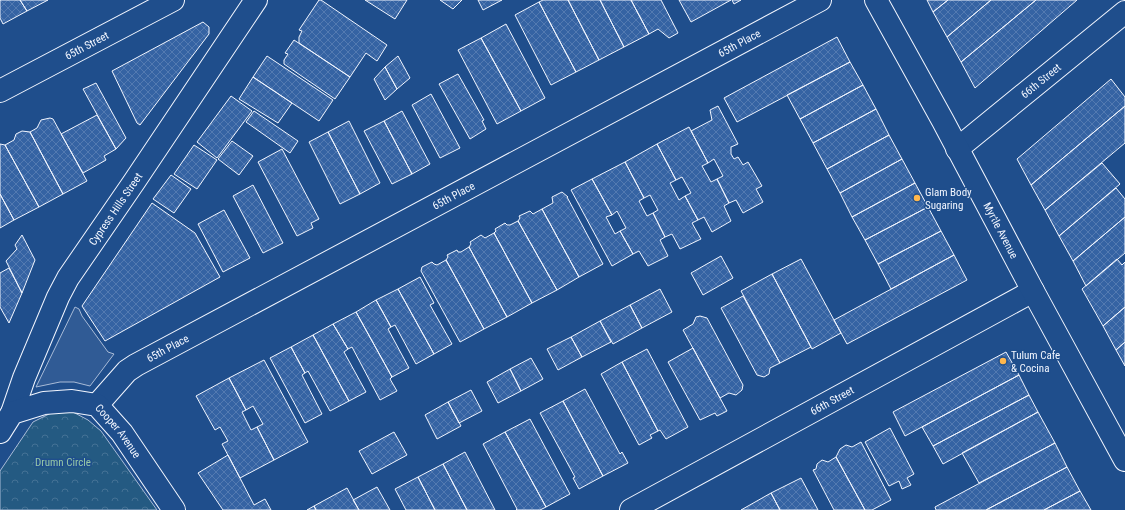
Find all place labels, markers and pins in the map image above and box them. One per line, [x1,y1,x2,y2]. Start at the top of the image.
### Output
place label: Glam Body Sugaring [925,186,972,212]
marker: Glam Body Sugaring [912,193,922,203]
place label: Tulum Cafe & Cocina [1011,349,1060,375]
marker: Tulum Cafe & Cocina [998,356,1008,366]

